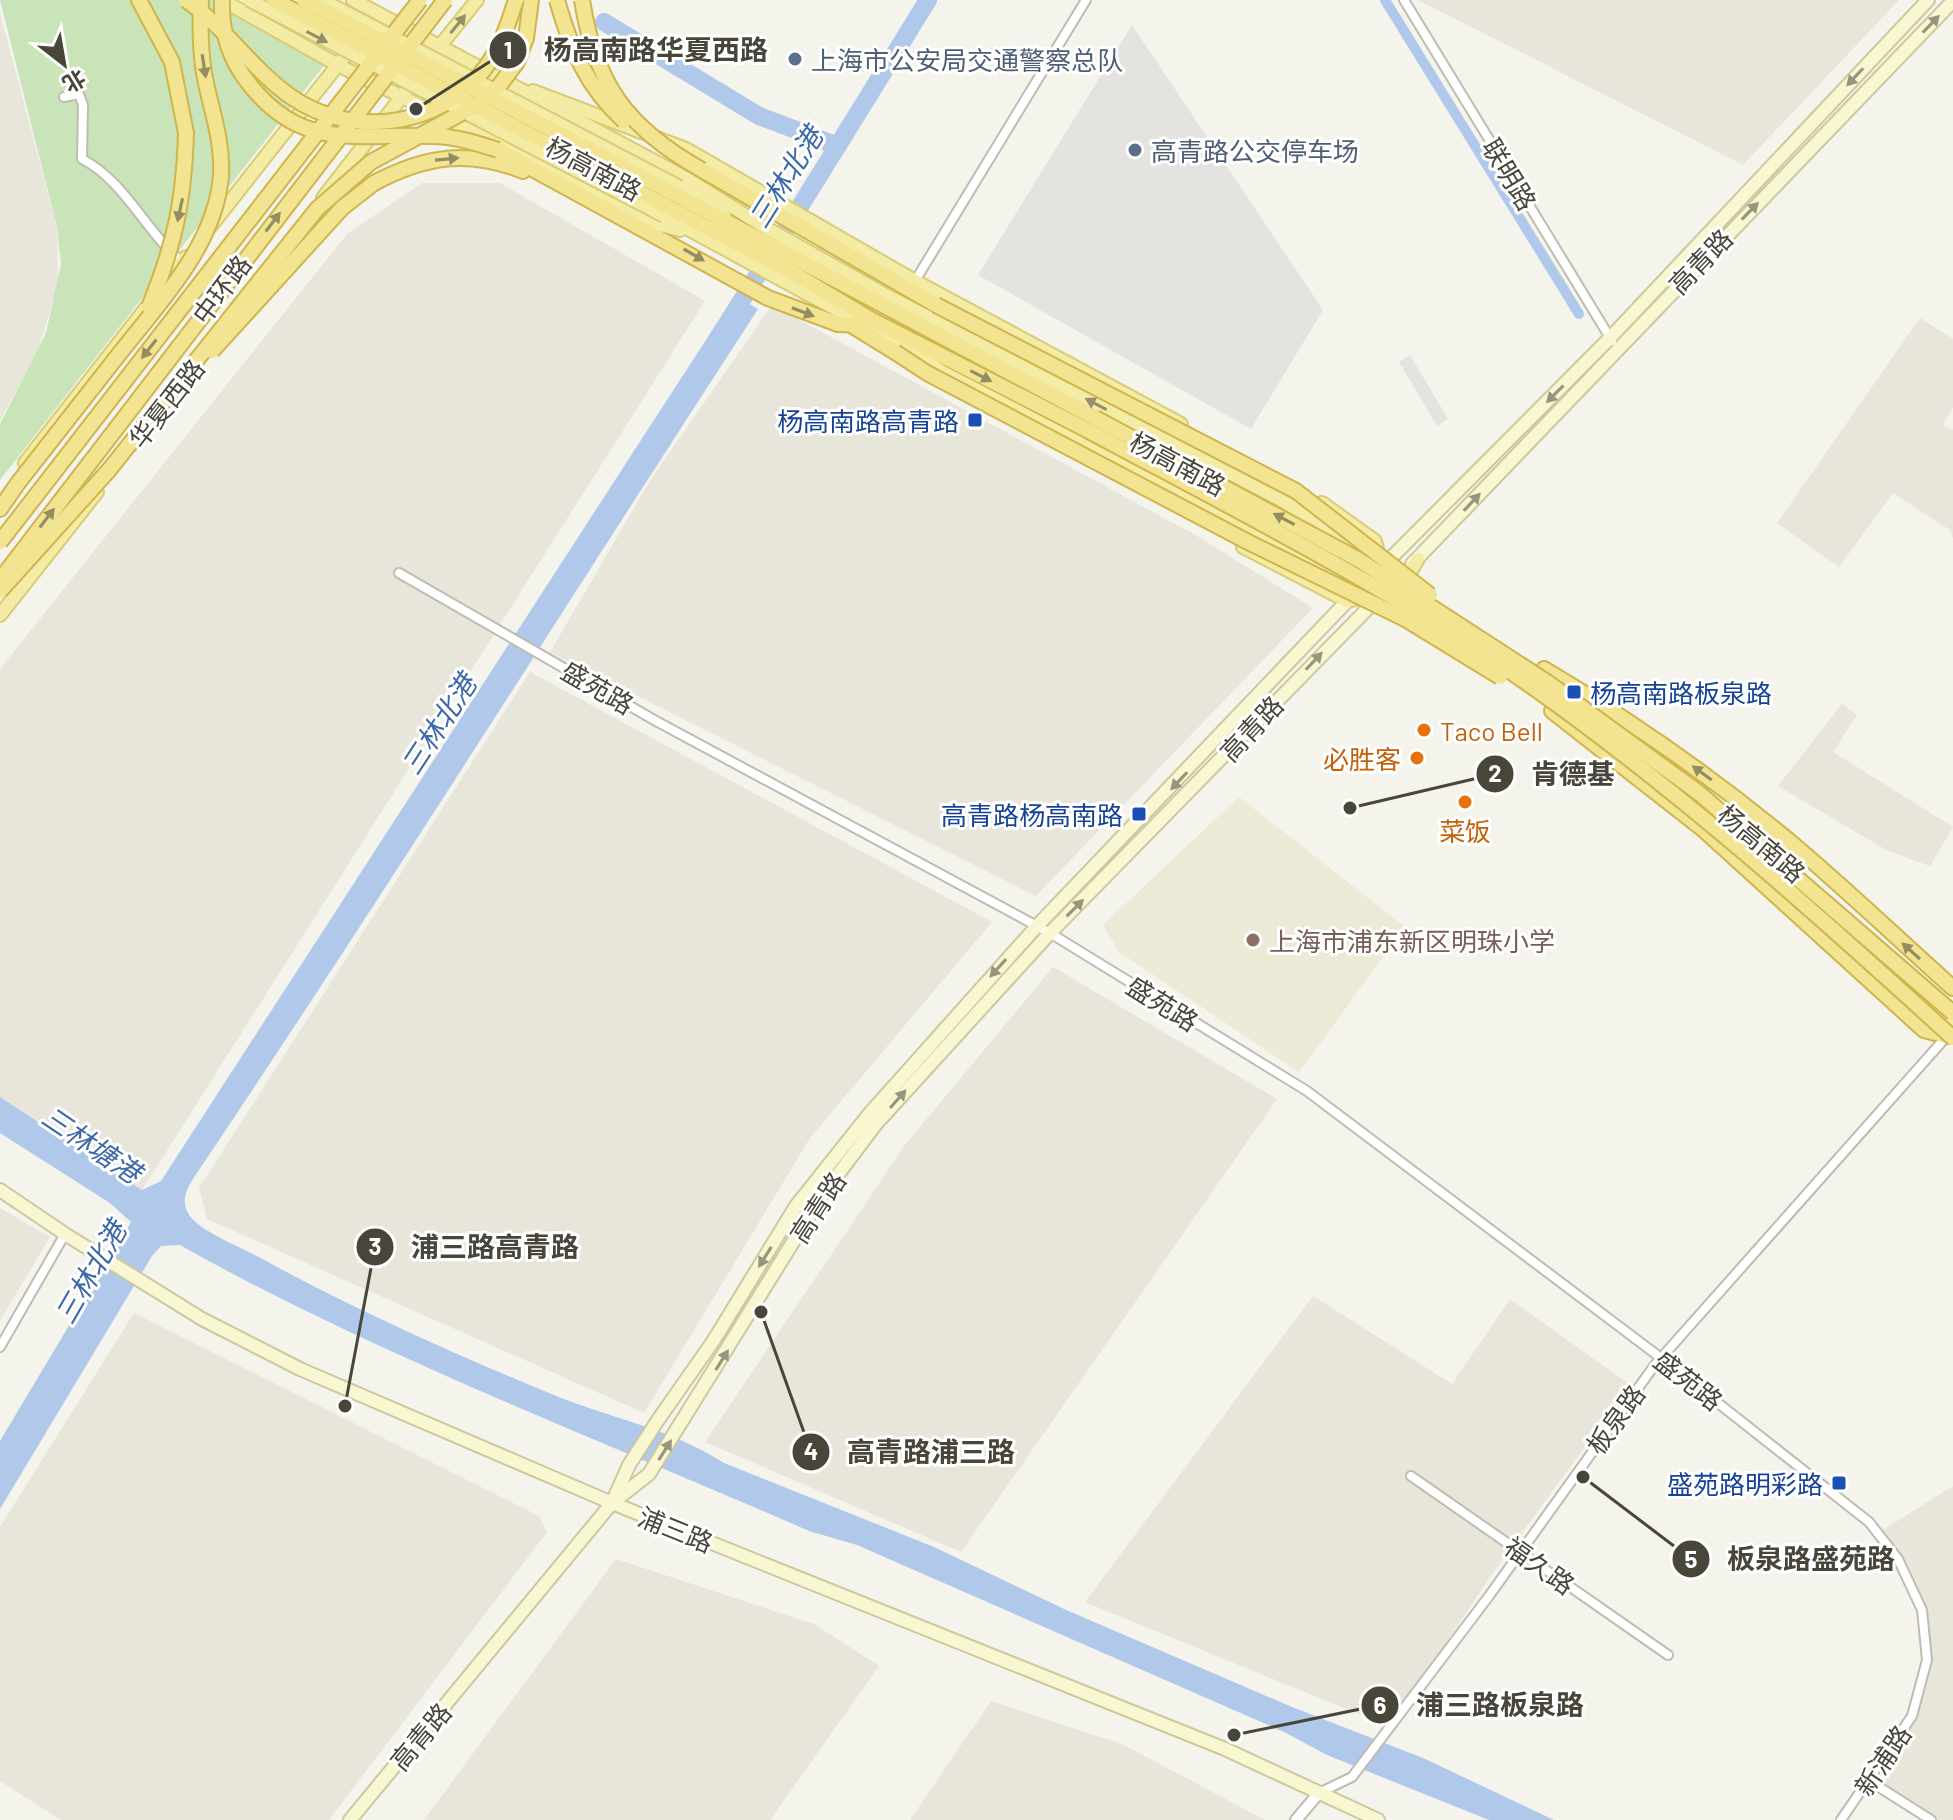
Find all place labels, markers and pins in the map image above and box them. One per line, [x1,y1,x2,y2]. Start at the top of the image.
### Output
callout: 杨高南路华夏西路 [488,24,784,76]
place label: 上海市公安局交通警察总队 [811,44,1123,75]
marker: 上海市公安局交通警察总队 [786,50,804,68]
place label: 高青路公交停车场 [1151,135,1359,166]
marker: 高青路公交停车场 [1126,141,1144,159]
place label: 杨高南路高青路 [777,405,959,436]
marker: 杨高南路高青路 [966,411,984,429]
place label: 杨高南路板泉路 [1590,677,1772,708]
marker: 杨高南路板泉路 [1565,683,1583,701]
place label: Taco Bell [1440,715,1543,746]
marker: Taco Bell [1415,721,1433,739]
place label: 必胜客 [1323,743,1401,774]
callout: 肯德基 [1475,748,1631,800]
marker: 必胜客 [1408,749,1426,767]
marker: 菜饭 [1456,793,1474,811]
place label: 高青路杨高南路 [941,799,1123,830]
marker: 高青路杨高南路 [1130,805,1148,823]
place label: 菜饭 [1439,815,1491,846]
place label: 上海市浦东新区明珠小学 [1269,925,1555,956]
marker: 上海市浦东新区明珠小学 [1244,931,1262,949]
callout: 浦三路高青路 [355,1221,595,1273]
callout: 高青路浦三路 [791,1426,1031,1478]
place label: 盛苑路明彩路 [1667,1468,1823,1499]
marker: 盛苑路明彩路 [1830,1474,1848,1492]
callout: 板泉路盛苑路 [1671,1533,1911,1585]
callout: 浦三路板泉路 [1360,1679,1600,1731]

